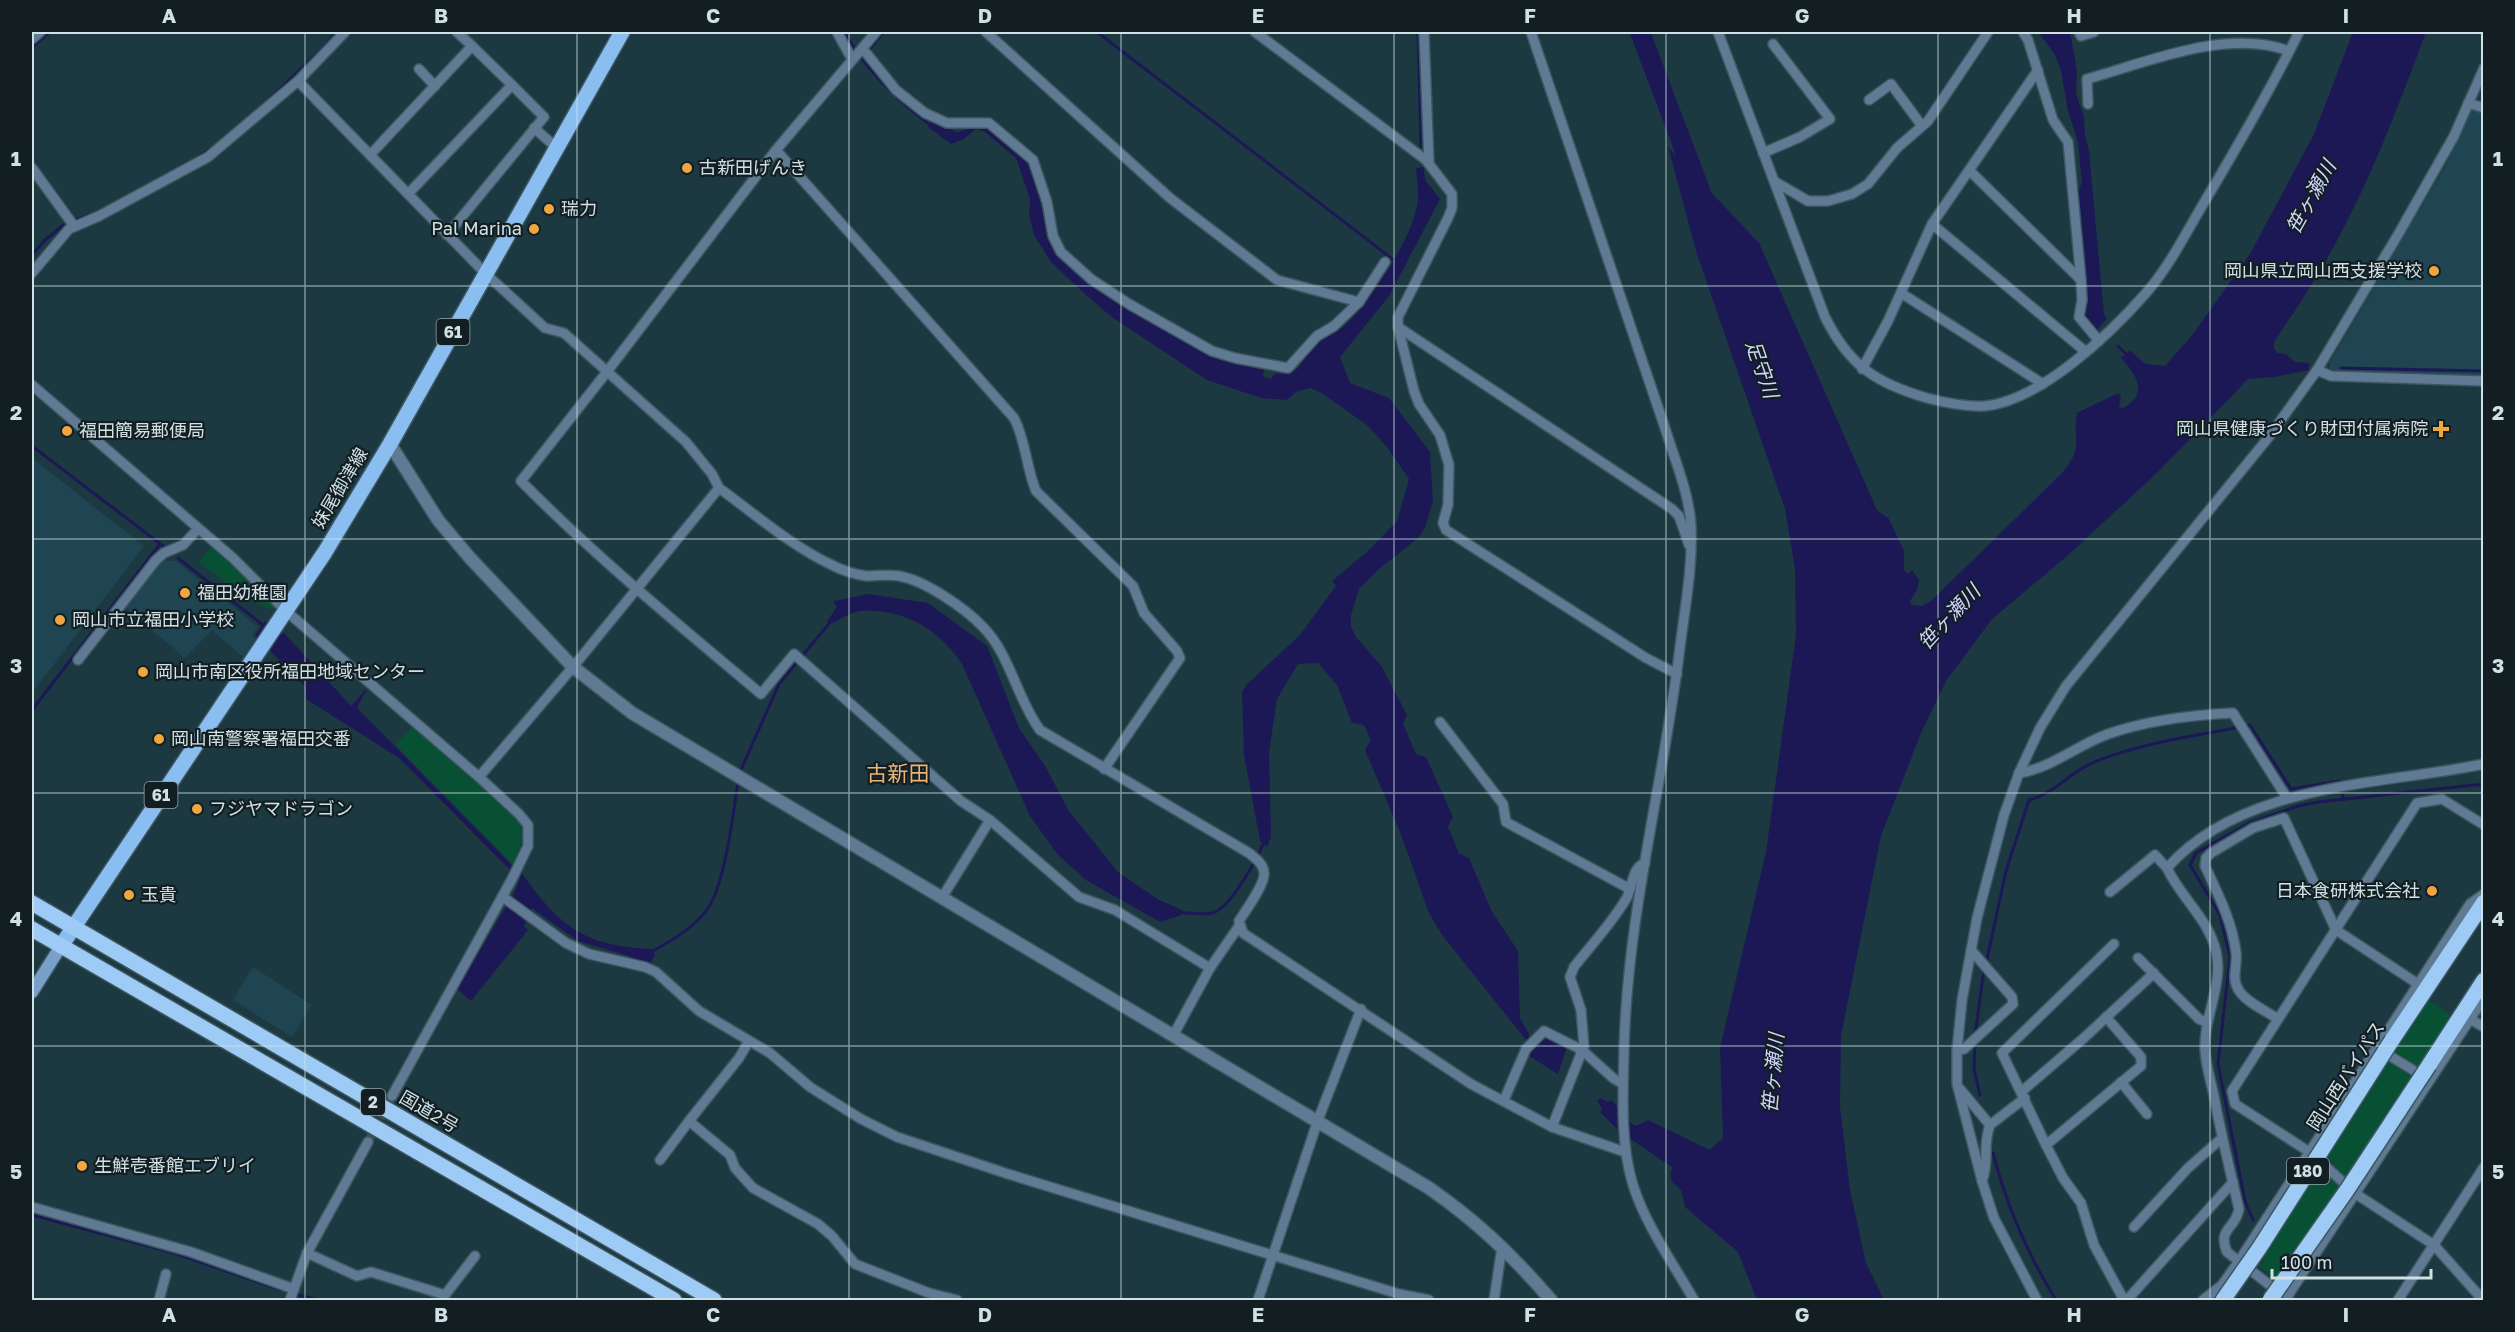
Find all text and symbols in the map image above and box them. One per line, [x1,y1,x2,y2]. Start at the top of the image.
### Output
text: A [162,3,176,27]
text: B [434,3,448,27]
text: C [706,3,720,27]
text: D [978,3,992,27]
text: E [1252,3,1264,27]
text: F [1524,3,1536,27]
text: G [1795,3,1809,27]
text: H [2066,3,2082,27]
text: I [2343,3,2349,27]
text: 1 [11,146,21,170]
text: 1 [2493,146,2503,170]
water label: 笹ヶ瀬川 [2280,154,2341,237]
place label: 古新田げんき [699,156,807,178]
marker: 古新田げんき [680,161,694,175]
place label: 瑞力 [561,197,597,219]
marker: 瑞力 [542,202,556,216]
place label: Pal Marina [431,217,522,239]
marker: Pal Marina [527,222,541,236]
place label: 岡山県立岡山西支援学校 [2224,259,2422,281]
marker: 岡山県立岡山西支援学校 [2427,264,2441,278]
road number: 61 [436,319,470,345]
water label: 足守川 [1742,336,1785,403]
text: 2 [10,400,22,424]
text: 2 [2492,400,2504,424]
place label: 岡山県健康づくり財団付属病院 [2176,417,2428,439]
place label: 福田簡易郵便局 [79,419,205,441]
marker: 岡山県健康づくり財団付属病院 [2432,420,2450,438]
marker: 福田簡易郵便局 [60,424,74,438]
street label: 妹尾御津線 [307,443,372,532]
water label: 笹ヶ瀬川 [1912,577,1986,654]
place label: 福田幼稚園 [197,581,287,603]
marker: 福田幼稚園 [178,586,192,600]
place label: 岡山市立福田小学校 [72,608,234,630]
marker: 岡山市立福田小学校 [53,613,67,627]
text: 3 [10,653,22,677]
text: 3 [2492,653,2504,677]
place label: 岡山市南区役所福田地域センター [155,660,425,682]
marker: 岡山市南区役所福田地域センター [136,665,150,679]
place label: 岡山南警察署福田交番 [171,727,351,749]
marker: 岡山南警察署福田交番 [152,732,166,746]
district label: 古新田 [867,760,930,786]
road number: 61 [144,782,178,808]
place label: フジヤマドラゴン [209,797,353,819]
marker: フジヤマドラゴン [190,802,204,816]
place label: 日本食研株式会社 [2276,879,2420,901]
place label: 玉貴 [141,883,177,905]
marker: 日本食研株式会社 [2425,884,2439,898]
marker: 玉貴 [122,888,136,902]
text: 4 [10,906,22,930]
text: 4 [2492,906,2504,930]
street label: 岡山西バイパス [2302,1017,2389,1134]
water label: 笹ヶ瀬川 [1757,1030,1788,1114]
street label: 国道2号 [396,1085,463,1137]
road number: 2 [361,1089,385,1115]
place label: 生鮮壱番館エブリイ [94,1154,256,1176]
road number: 180 [2287,1158,2329,1184]
text: 5 [10,1159,22,1183]
marker: 生鮮壱番館エブリイ [75,1159,89,1173]
text: 5 [2492,1159,2504,1183]
scale bar [2272,1242,2431,1280]
text: 100 m [2281,1251,2332,1273]
text: A [162,1302,176,1326]
text: B [434,1302,448,1326]
text: C [706,1302,720,1326]
text: D [978,1302,992,1326]
text: E [1252,1302,1264,1326]
text: F [1524,1302,1536,1326]
text: G [1795,1302,1809,1326]
text: H [2066,1302,2082,1326]
text: I [2343,1302,2349,1326]

